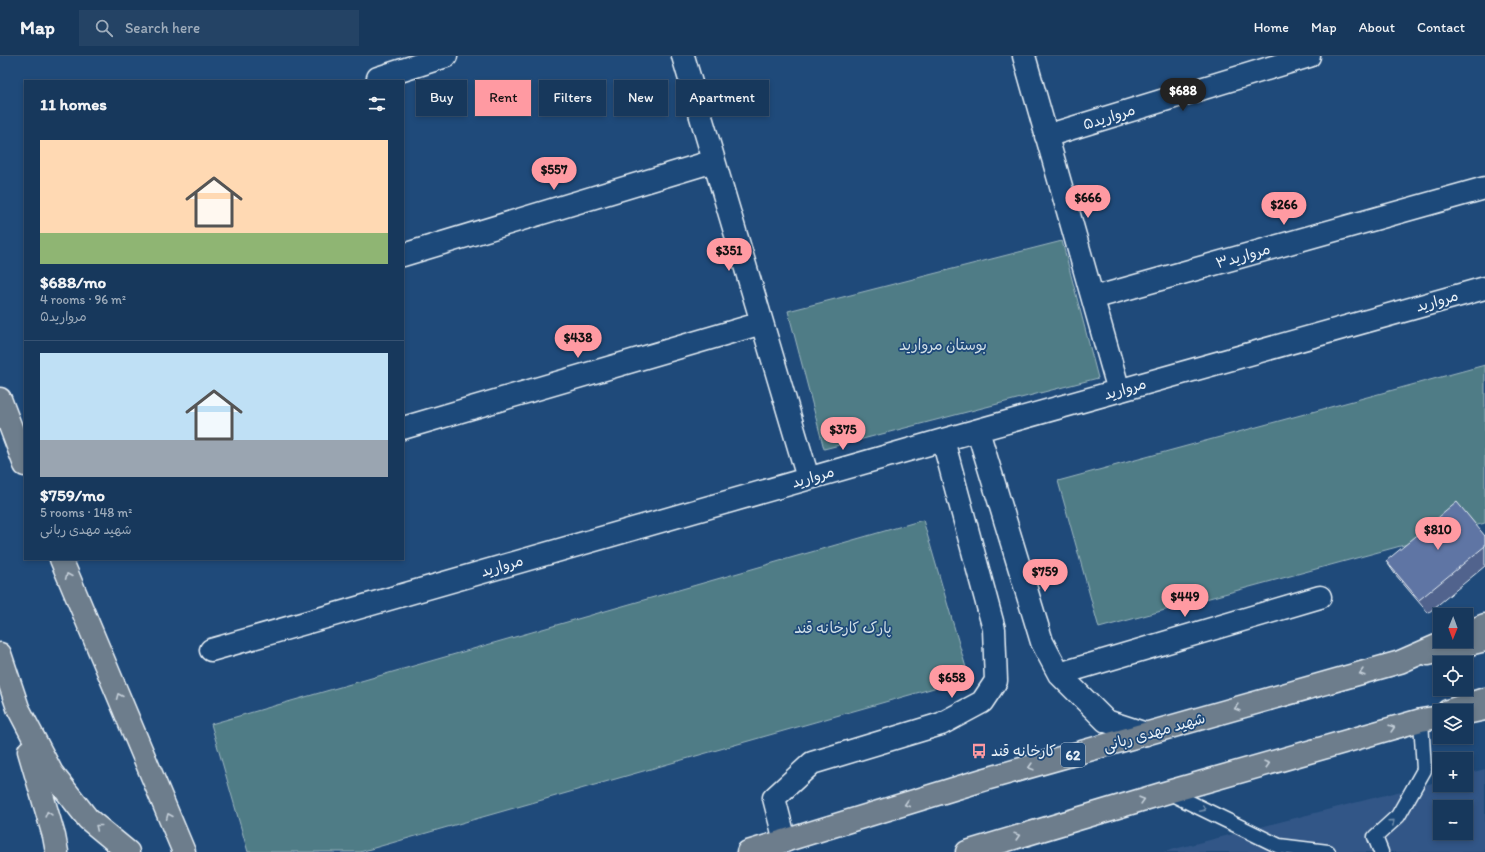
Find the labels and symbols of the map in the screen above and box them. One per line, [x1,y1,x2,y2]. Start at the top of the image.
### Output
pin: $688 [1159,78,1207,112]
street label: مروارید۵ [1081,101,1137,133]
pin: $557 [530,157,578,191]
pin: $666 [1064,185,1112,219]
pin: $266 [1260,192,1308,226]
pin: $351 [705,238,753,272]
street label: مروارید۳ [1214,240,1272,272]
street label: مروارید [1414,286,1460,316]
pin: $438 [554,325,602,359]
park label: بوستان مروارید [899,336,987,354]
street label: مروارید [1102,374,1148,404]
pin: $375 [819,417,867,451]
street label: مروارید [790,462,836,492]
pin: $810 [1414,517,1462,551]
street label: مروارید [479,551,525,581]
pin: $759 [1021,559,1069,593]
one-way arrow [65,573,73,580]
pin: $449 [1161,584,1209,618]
north arrow [1433,608,1473,648]
park label: پارک کارخانه قند [794,619,892,638]
pin: $658 [928,665,976,699]
one-way arrow [1359,668,1366,677]
one-way arrow [115,693,123,700]
one-way arrow [1234,703,1241,712]
street label: شهید مهدی ربانی [1101,709,1208,756]
one-way arrow [1388,724,1395,733]
bus stop icon: کارخانه قند [970,742,988,760]
place label: کارخانه قند [991,742,1056,760]
road number: 62 [1061,743,1085,767]
one-way arrow [1263,760,1270,769]
one-way arrow [1028,762,1035,770]
one-way arrow [1138,796,1145,805]
one-way arrow [903,799,910,808]
one-way arrow [1199,804,1206,812]
one-way arrow [44,811,53,818]
one-way arrow [165,813,173,820]
one-way arrow [1387,819,1395,827]
one-way arrow [95,825,102,832]
one-way arrow [1014,832,1021,841]

